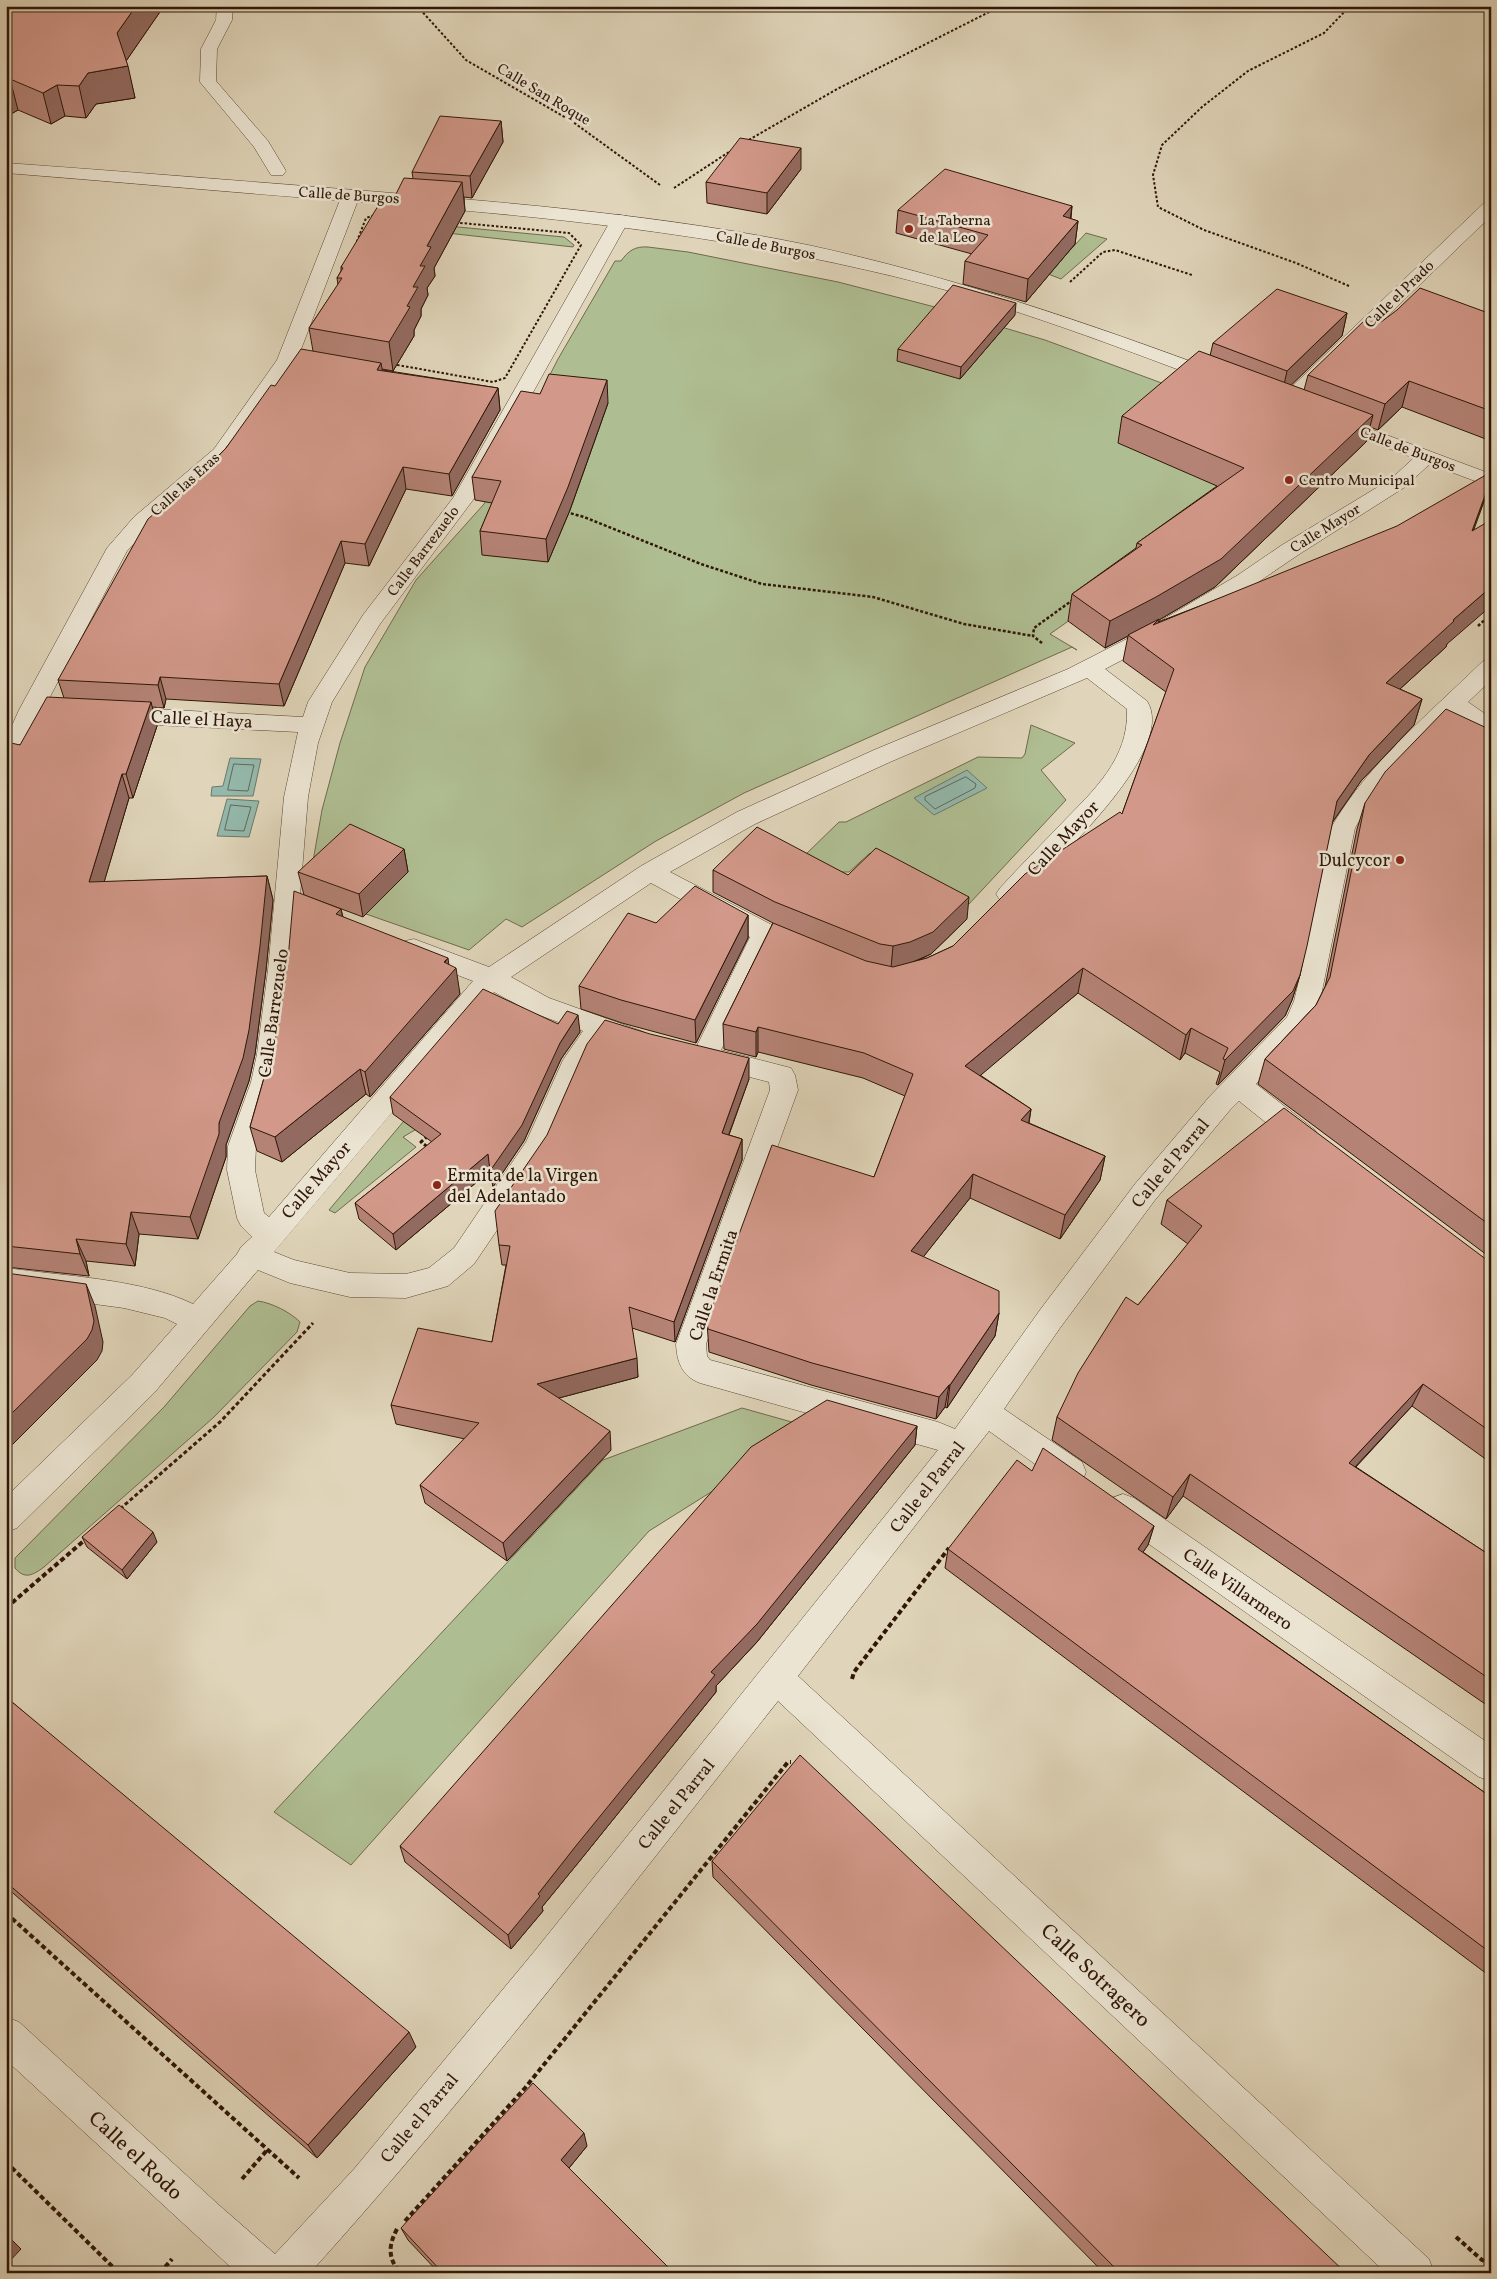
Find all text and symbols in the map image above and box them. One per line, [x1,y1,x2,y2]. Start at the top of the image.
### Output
street label: Calle San Roque [492,59,594,132]
street label: Calle de Burgos [298,182,400,210]
place label: La Taberna de la Leo [919,211,991,249]
marker: La Taberna de la Leo [903,223,915,235]
street label: Calle de Burgos [714,227,817,266]
street label: Calle el Prado [1360,256,1440,334]
street label: Calle de Burgos [1357,422,1458,478]
street label: Calle las Eras [147,448,225,522]
place label: Centro Municipal [1299,471,1415,492]
marker: Centro Municipal [1283,474,1295,486]
street label: Calle Mayor [1286,499,1365,559]
street label: Calle Barrezuelo [383,502,465,602]
street label: Calle el Haya [150,705,253,736]
street label: Calle Mayor [1022,795,1106,882]
place label: Dulcycor [1319,849,1390,874]
marker: Dulcycor [1394,854,1406,866]
street label: Calle Barrezuelo [253,947,296,1079]
street label: Calle el Parral [1126,1114,1216,1214]
street label: Calle Mayor [276,1136,358,1225]
place label: Ermita de la Virgen del Adelantado [447,1164,598,1210]
marker: Ermita de la Virgen del Adelantado [431,1179,443,1191]
street label: Calle la Ermita [684,1226,745,1345]
street label: Calle el Parral [884,1437,972,1539]
street label: Calle Villarmero [1177,1543,1297,1637]
street label: Calle el Parral [633,1754,721,1856]
street label: Calle Sotragero [1034,1917,1156,2035]
street label: Calle el Parral [375,2069,465,2169]
street label: Calle el Rodo [81,2105,189,2207]

